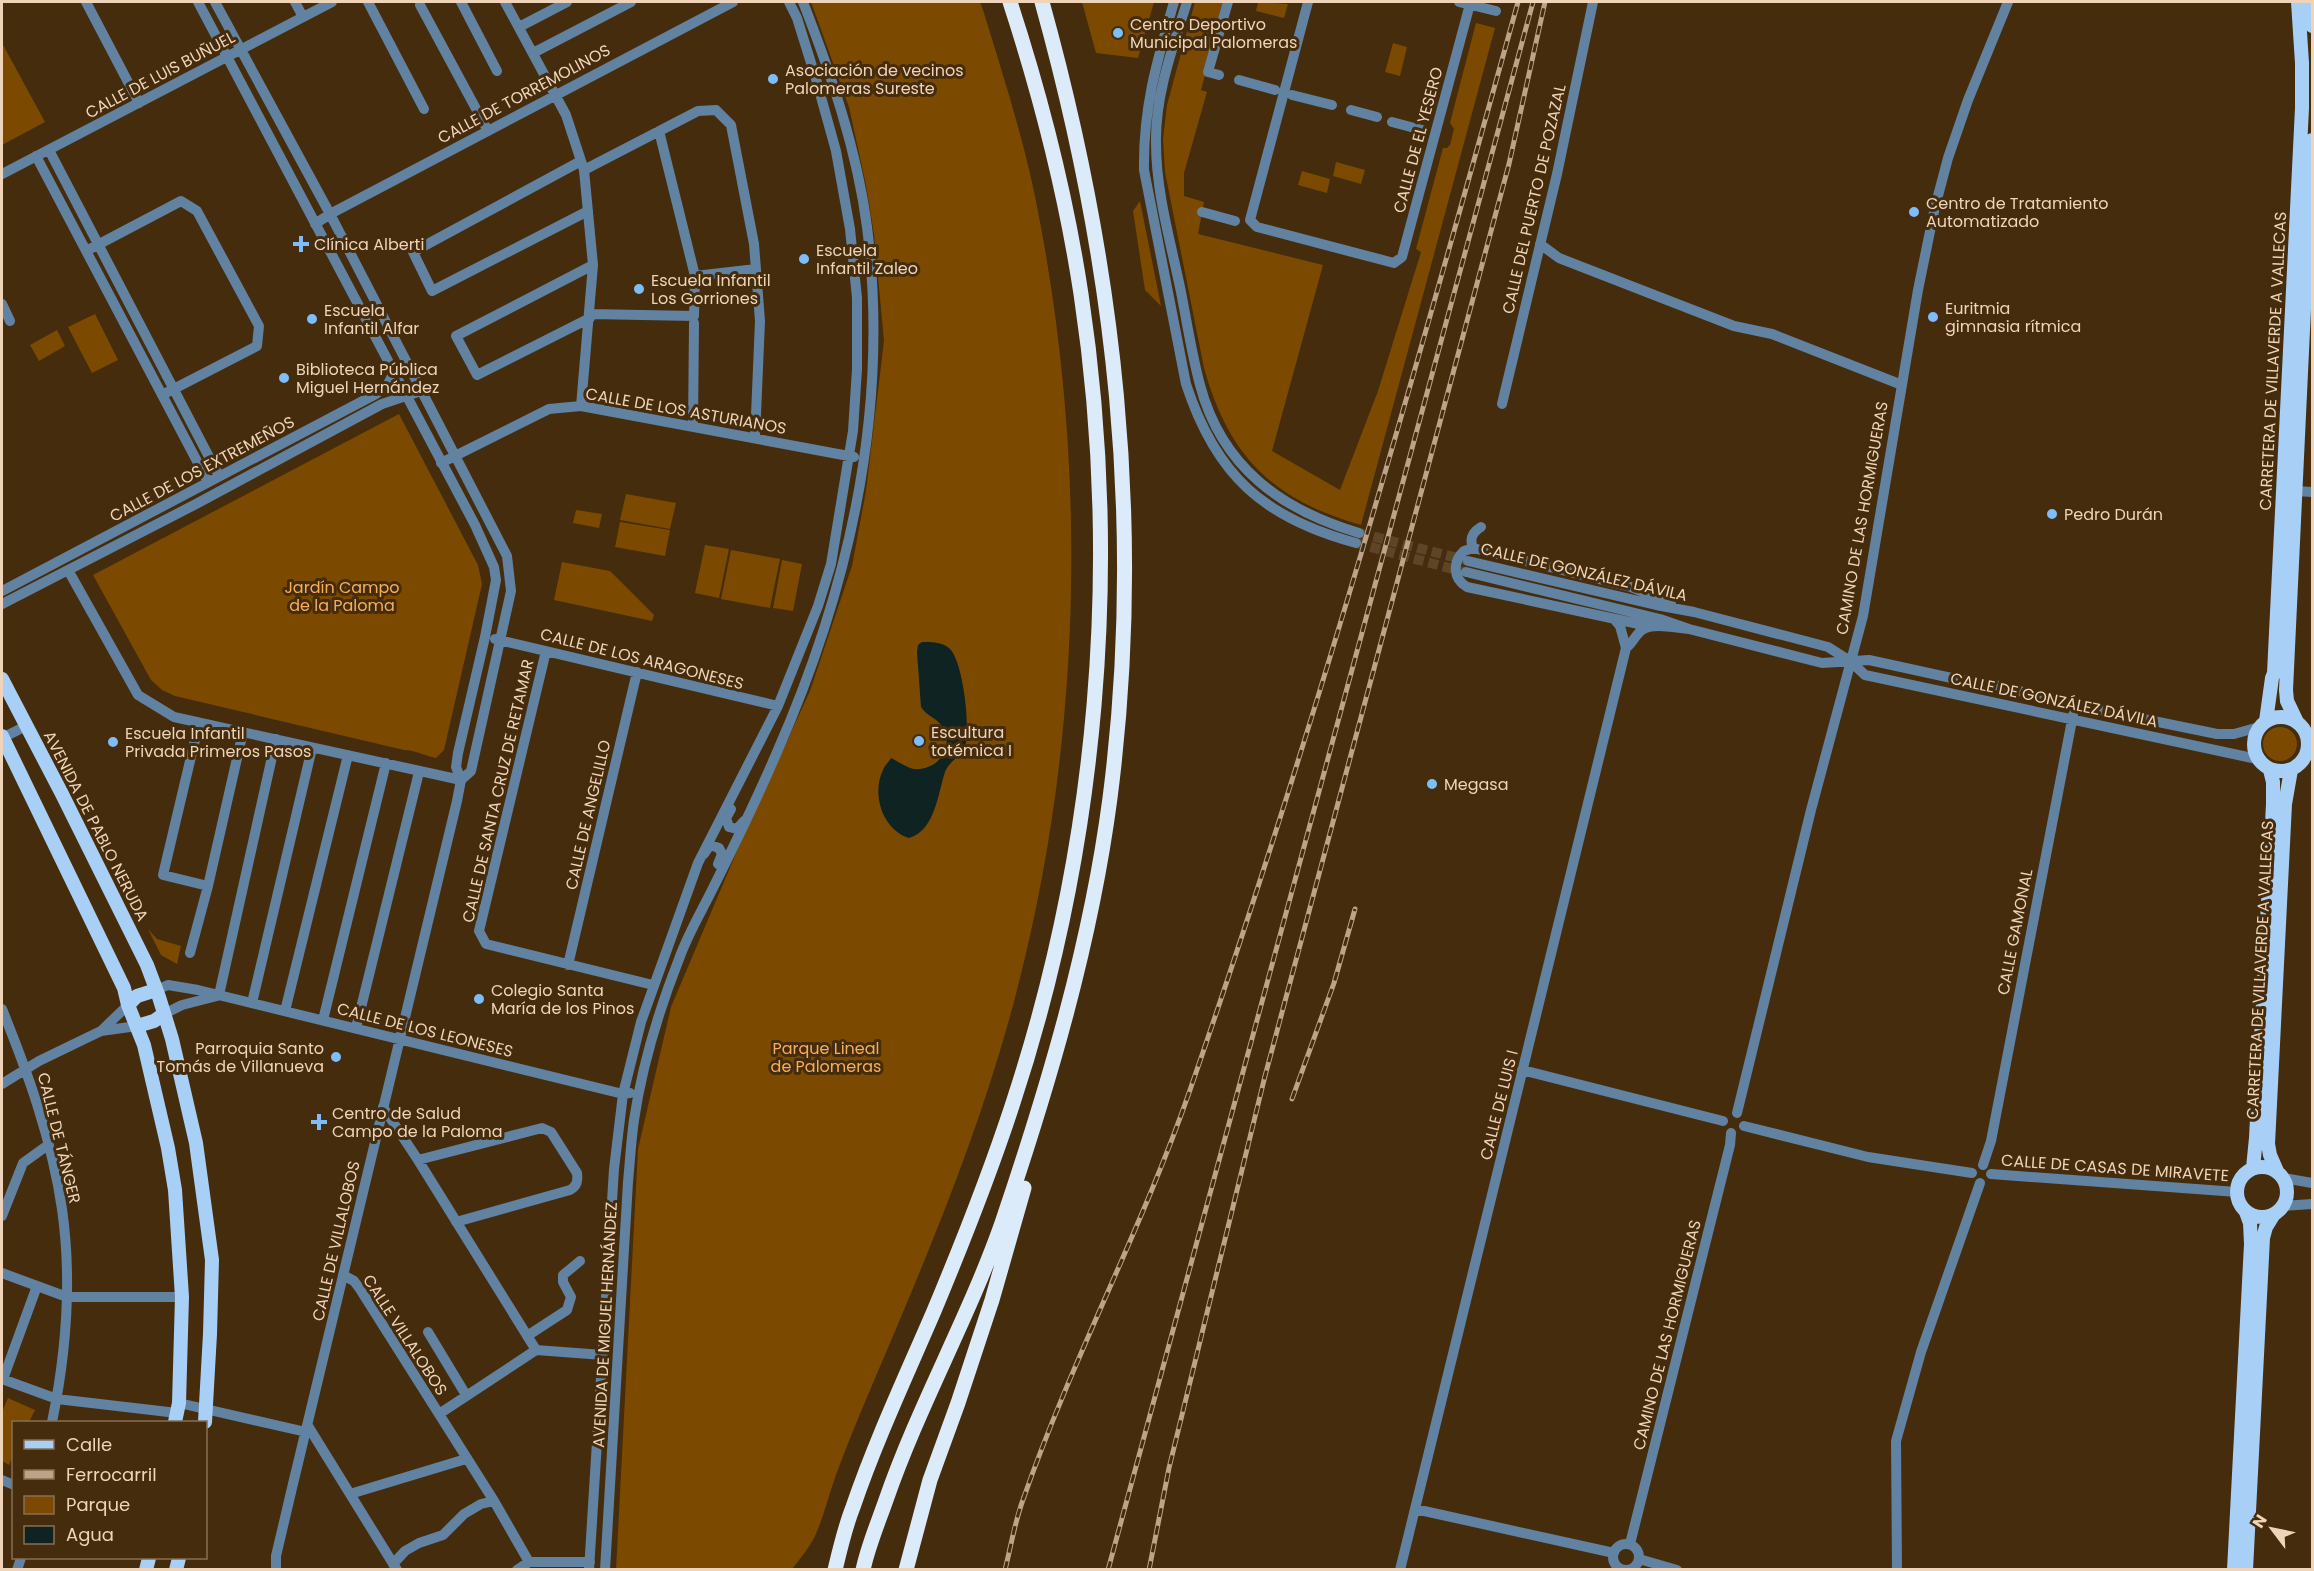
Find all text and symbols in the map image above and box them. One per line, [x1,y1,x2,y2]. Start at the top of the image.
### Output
place label: Centro Deportivo Municipal Palomeras [1130,13,1297,54]
street label: CALLE DE LUIS BUÑUEL [81,26,239,124]
marker: Centro Deportivo Municipal Palomeras [1111,26,1125,40]
street label: CALLE DE TORREMOLINOS [434,39,614,149]
place label: Asociación de vecinos Palomeras Sureste [785,59,964,100]
street label: CALLE DE EL YESERO [1387,65,1449,215]
marker: Asociación de vecinos Palomeras Sureste [766,72,780,86]
street label: CALLE DEL PUERTO DE POZAZAL [1496,82,1572,316]
place label: Centro de Tratamiento Automatizado [1926,192,2109,233]
marker: Centro de Tratamiento Automatizado [1907,205,1921,219]
street label: CARRETERA DE VILLAVERDE A VALLECAS [2254,211,2292,511]
place label: Clínica Alberti [314,233,424,256]
marker: Clínica Alberti [292,235,310,253]
place label: Escuela Infantil Zaleo [816,239,918,280]
marker: Escuela Infantil Zaleo [797,252,811,266]
place label: Escuela Infantil Los Gorriones [651,269,771,310]
marker: Escuela Infantil Los Gorriones [632,282,646,296]
place label: Euritmia gimnasia rítmica [1945,297,2081,338]
place label: Escuela Infantil Alfar [324,299,419,340]
marker: Euritmia gimnasia rítmica [1926,310,1940,324]
marker: Escuela Infantil Alfar [305,312,319,326]
place label: Biblioteca Pública Miguel Hernández [296,358,439,399]
marker: Biblioteca Pública Miguel Hernández [277,371,291,385]
street label: CALLE DE LOS ASTURIANOS [584,382,788,440]
street label: CAMINO DE LAS HORMIGUERAS [1830,400,1894,636]
street label: CALLE DE LOS EXTREMEÑOS [106,410,298,528]
place label: Pedro Durán [2064,503,2163,526]
marker: Pedro Durán [2045,507,2059,521]
street label: CALLE DE GONZÁLEZ DÁVILA [1478,537,1690,607]
park label: Jardín Campo de la Paloma [284,576,400,617]
street label: CALLE DE LOS ARAGONESES [538,623,746,695]
street label: CALLE DE SANTA CRUZ DE RETAMAR [456,657,540,925]
street label: CALLE DE GONZÁLEZ DÁVILA [1948,667,2160,733]
place label: Escultura totémica I [931,721,1012,762]
place label: Escuela Infantil Privada Primeros Pasos [125,722,311,763]
street label: AVENIDA DE PABLO NERUDA [38,727,154,925]
marker: Escultura totémica I [912,734,926,748]
marker: Escuela Infantil Privada Primeros Pasos [106,735,120,749]
street label: CALLE DE ANGELILLO [560,738,616,892]
place label: Megasa [1444,773,1509,796]
marker: Megasa [1425,777,1439,791]
street label: CARRETERA DE VILLAVERDE A VALLECAS [2241,820,2279,1120]
street label: CALLE GAMONAL [1992,867,2039,997]
place label: Colegio Santa María de los Pinos [491,979,634,1020]
marker: Colegio Santa María de los Pinos [472,992,486,1006]
street label: CALLE DE LOS LEONESES [335,997,515,1063]
place label: Parroquia Santo Tomás de Villanueva [157,1037,324,1078]
park label: Parque Lineal de Palomeras [771,1037,881,1078]
street label: CALLE DE LUIS I [1474,1048,1524,1162]
marker: Parroquia Santo Tomás de Villanueva [329,1050,343,1064]
street label: CALLE DE TÁNGER [32,1070,86,1206]
place label: Centro de Salud Campo de la Paloma [332,1102,503,1143]
marker: Centro de Salud Campo de la Paloma [310,1113,328,1131]
street label: CALLE DE CASAS DE MIRAVETE [2000,1149,2230,1187]
street label: CALLE DE VILLALOBOS [306,1159,366,1323]
street label: AVENIDA DE MIGUEL HERNÁNDEZ [587,1202,623,1448]
street label: CAMINO DE LAS HORMIGUERAS [1627,1217,1707,1453]
street label: CALLE VILLALOBOS [357,1270,453,1400]
legend [12,1421,207,1559]
text: Calle [66,1432,112,1457]
text: Ferrocarril [66,1462,157,1487]
text: Parque [66,1492,130,1517]
north arrow [2242,1499,2302,1559]
text: N [2247,1510,2273,1533]
text: Agua [66,1522,114,1547]

